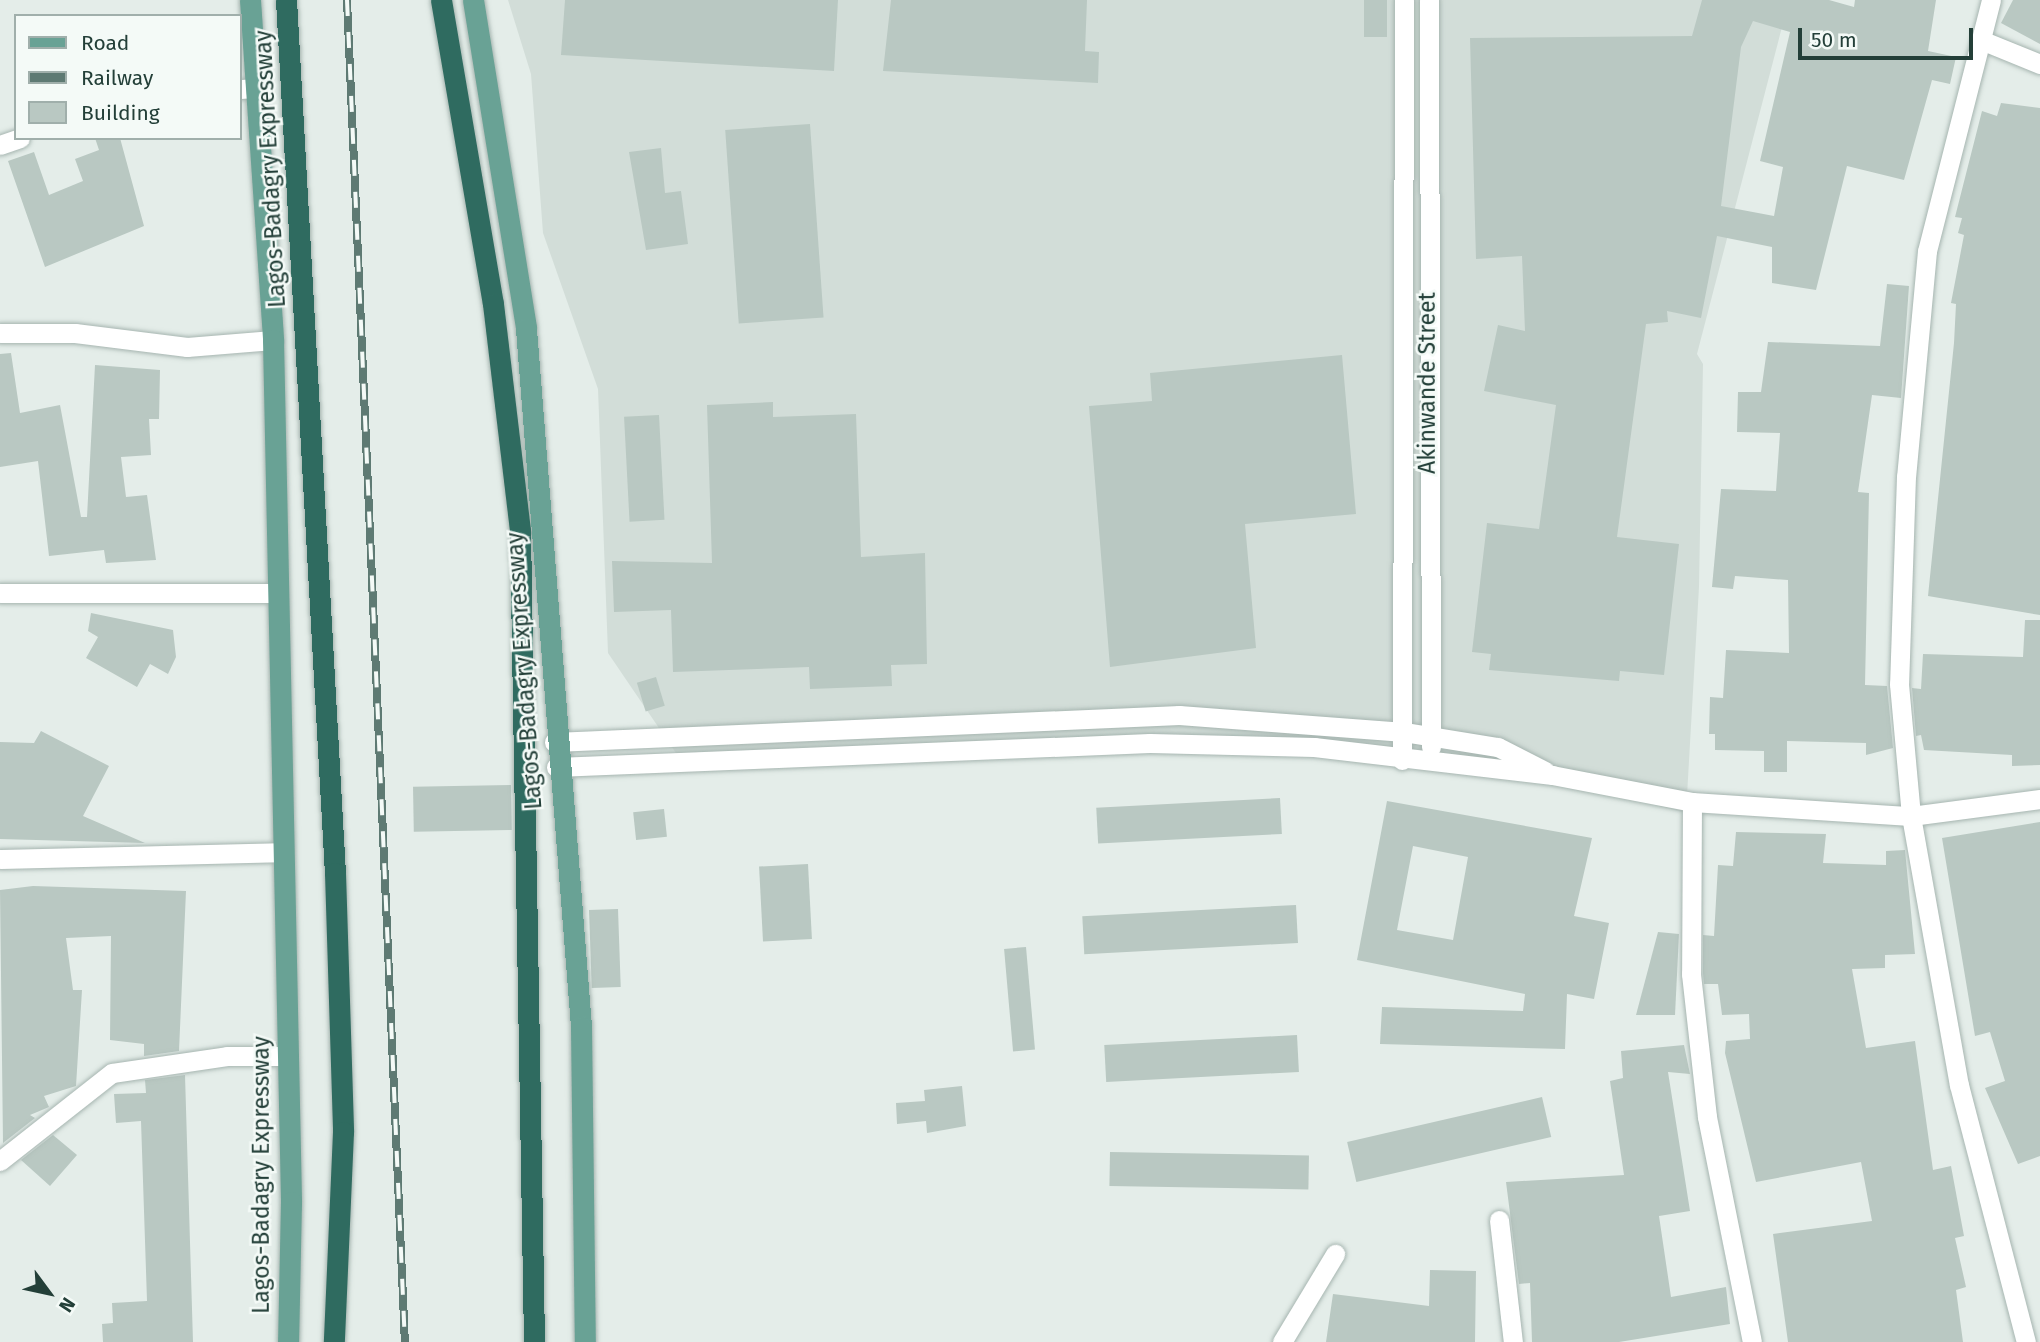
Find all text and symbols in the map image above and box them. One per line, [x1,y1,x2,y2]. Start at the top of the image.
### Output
legend [14,14,242,140]
scale bar [1802,14,1977,58]
text: 50 m [1811,27,1857,53]
text: Road [81,30,129,56]
street label: Lagos-Badagry Expressway [249,30,291,308]
text: Railway [81,65,153,91]
text: Building [81,100,160,126]
street label: Akinwande Street [1413,292,1441,474]
street label: Lagos-Badagry Expressway [501,532,547,810]
street label: Lagos-Badagry Expressway [247,1036,275,1314]
north arrow [14,1258,84,1328]
text: N [54,1293,80,1316]

